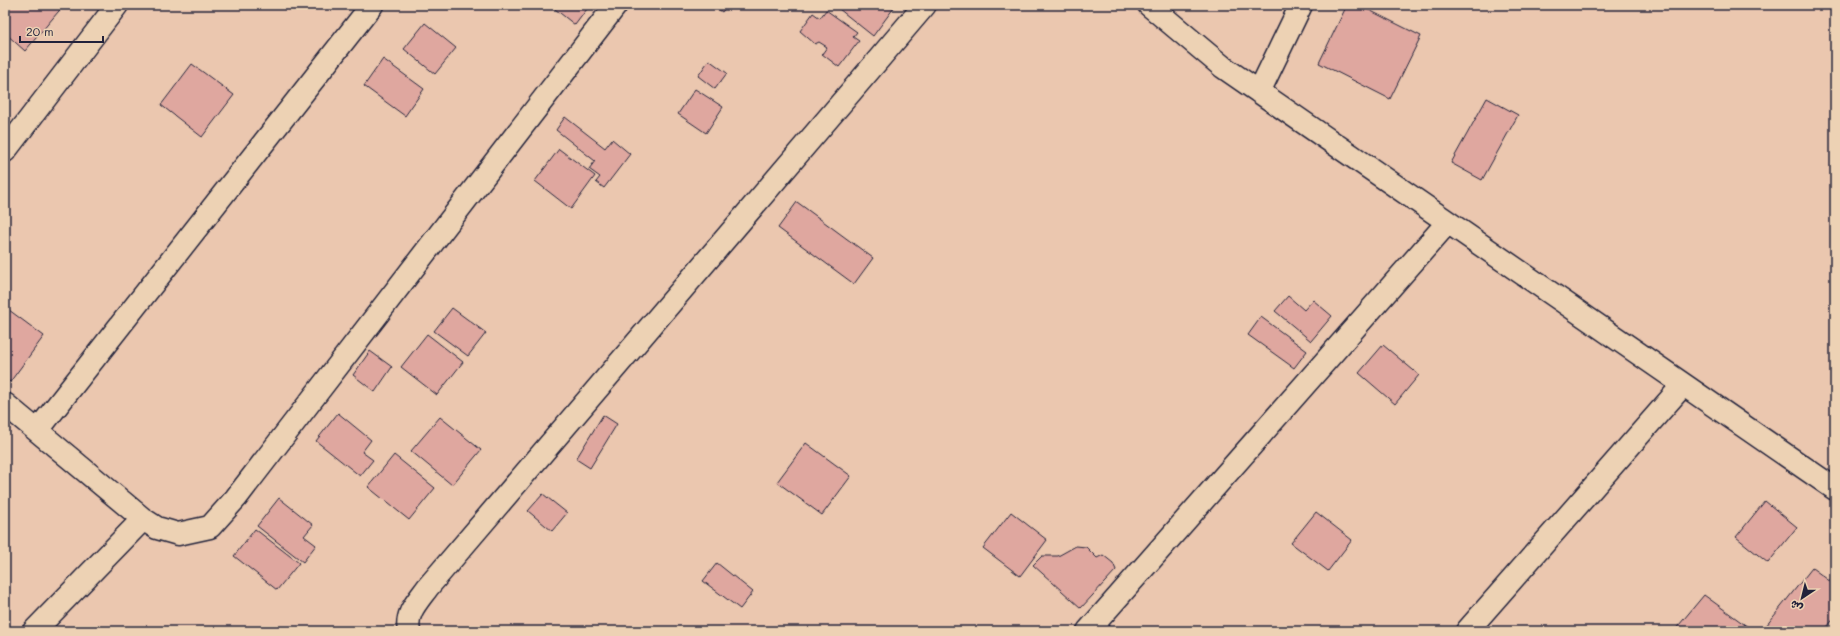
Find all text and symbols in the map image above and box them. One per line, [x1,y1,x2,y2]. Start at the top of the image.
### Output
scale bar [20,18,103,44]
text: 20 m [26,23,54,39]
north arrow [1782,578,1822,618]
text: ش [1787,597,1805,616]

